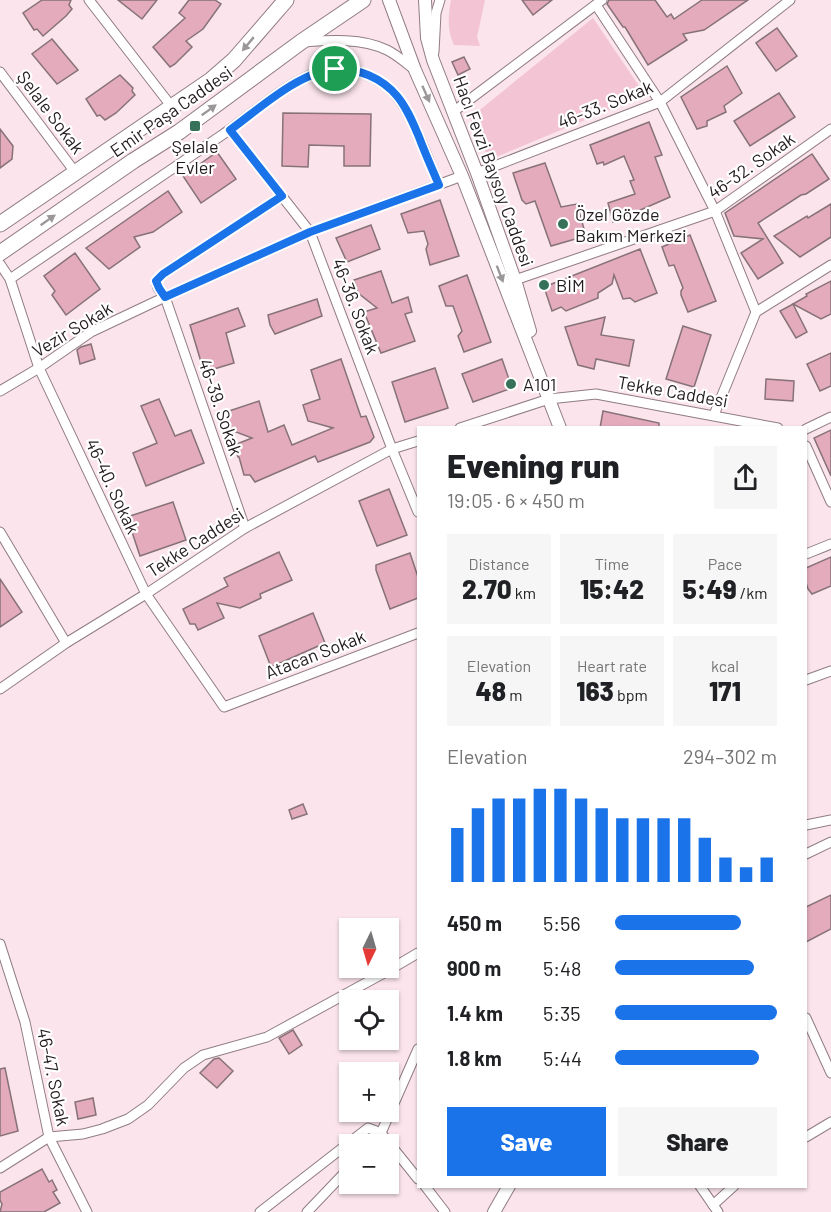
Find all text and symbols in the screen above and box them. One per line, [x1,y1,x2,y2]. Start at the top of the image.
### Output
one-way arrow [241,36,254,52]
pin [309,43,360,94]
icon: arrive [318,52,351,85]
street label: Emir Paşa Caddesi [106,61,236,161]
street label: Şelale Sokak [13,66,89,158]
street label: Hacı Fevzi Baysoy Caddesi [449,72,539,270]
street label: 46-33. Sokak [554,75,656,133]
one-way arrow [421,85,430,102]
one-way arrow [201,104,217,116]
marker: Şelale Evler [188,119,202,133]
street label: 46-32. Sokak [703,127,799,203]
place label: Şelale Evler [171,135,219,178]
place label: Özel Gözde Bakım Merkezi [575,203,687,246]
one-way arrow [40,215,56,226]
marker: Özel Gözde Bakım Merkezi [556,217,570,231]
street label: 46-36. Sokak [328,255,384,357]
one-way arrow [496,265,505,283]
place label: BİM [556,274,585,296]
marker: BİM [537,278,551,292]
street label: Vezir Sokak [28,297,116,361]
street label: 46-39. Sokak [194,356,248,458]
street label: Tekke Caddesi [616,370,730,412]
place label: A101 [523,373,556,395]
marker: A101 [504,377,518,391]
street label: 46-40. Sokak [81,435,145,537]
text: Evening run [447,445,620,485]
button: share [714,446,777,509]
text: 19:05 · 6 × 450 m [447,488,585,512]
street label: Tekke Caddesi [142,502,248,582]
text: Distance [469,554,529,573]
text: Time [595,554,629,573]
text: Pace [708,554,742,573]
text: 2.70 [462,573,512,604]
text: 15:42 [580,573,644,604]
text: 5:49 [683,573,737,604]
text: km [512,583,536,602]
text: /km [737,583,767,602]
street label: Atacan Sokak [262,625,368,683]
text: Elevation [467,656,531,675]
text: Heart rate [577,656,647,675]
text: kcal [711,656,739,675]
text: 48 [476,675,506,706]
text: 163 [576,675,614,706]
text: 171 [709,675,741,706]
text: m [506,685,522,704]
text: bpm [614,685,648,704]
text: Elevation [447,744,528,768]
text: 294–302 m [683,744,777,768]
text: 450 m [447,911,502,935]
text: 5:56 [543,911,581,935]
north arrow [339,918,399,978]
map controls [339,918,399,1194]
text: 900 m [447,956,501,980]
text: 5:48 [543,956,582,980]
button: locate [339,990,399,1050]
text: 1.4 km [447,1001,503,1025]
text: 5:35 [543,1001,581,1025]
street label: 46-47. Sokak [33,1026,75,1128]
text: 1.8 km [447,1046,502,1070]
text: 5:44 [543,1046,582,1070]
button: + [339,1062,399,1122]
button: Save [447,1107,606,1176]
button: Share [618,1107,777,1176]
button: − [339,1134,399,1194]

